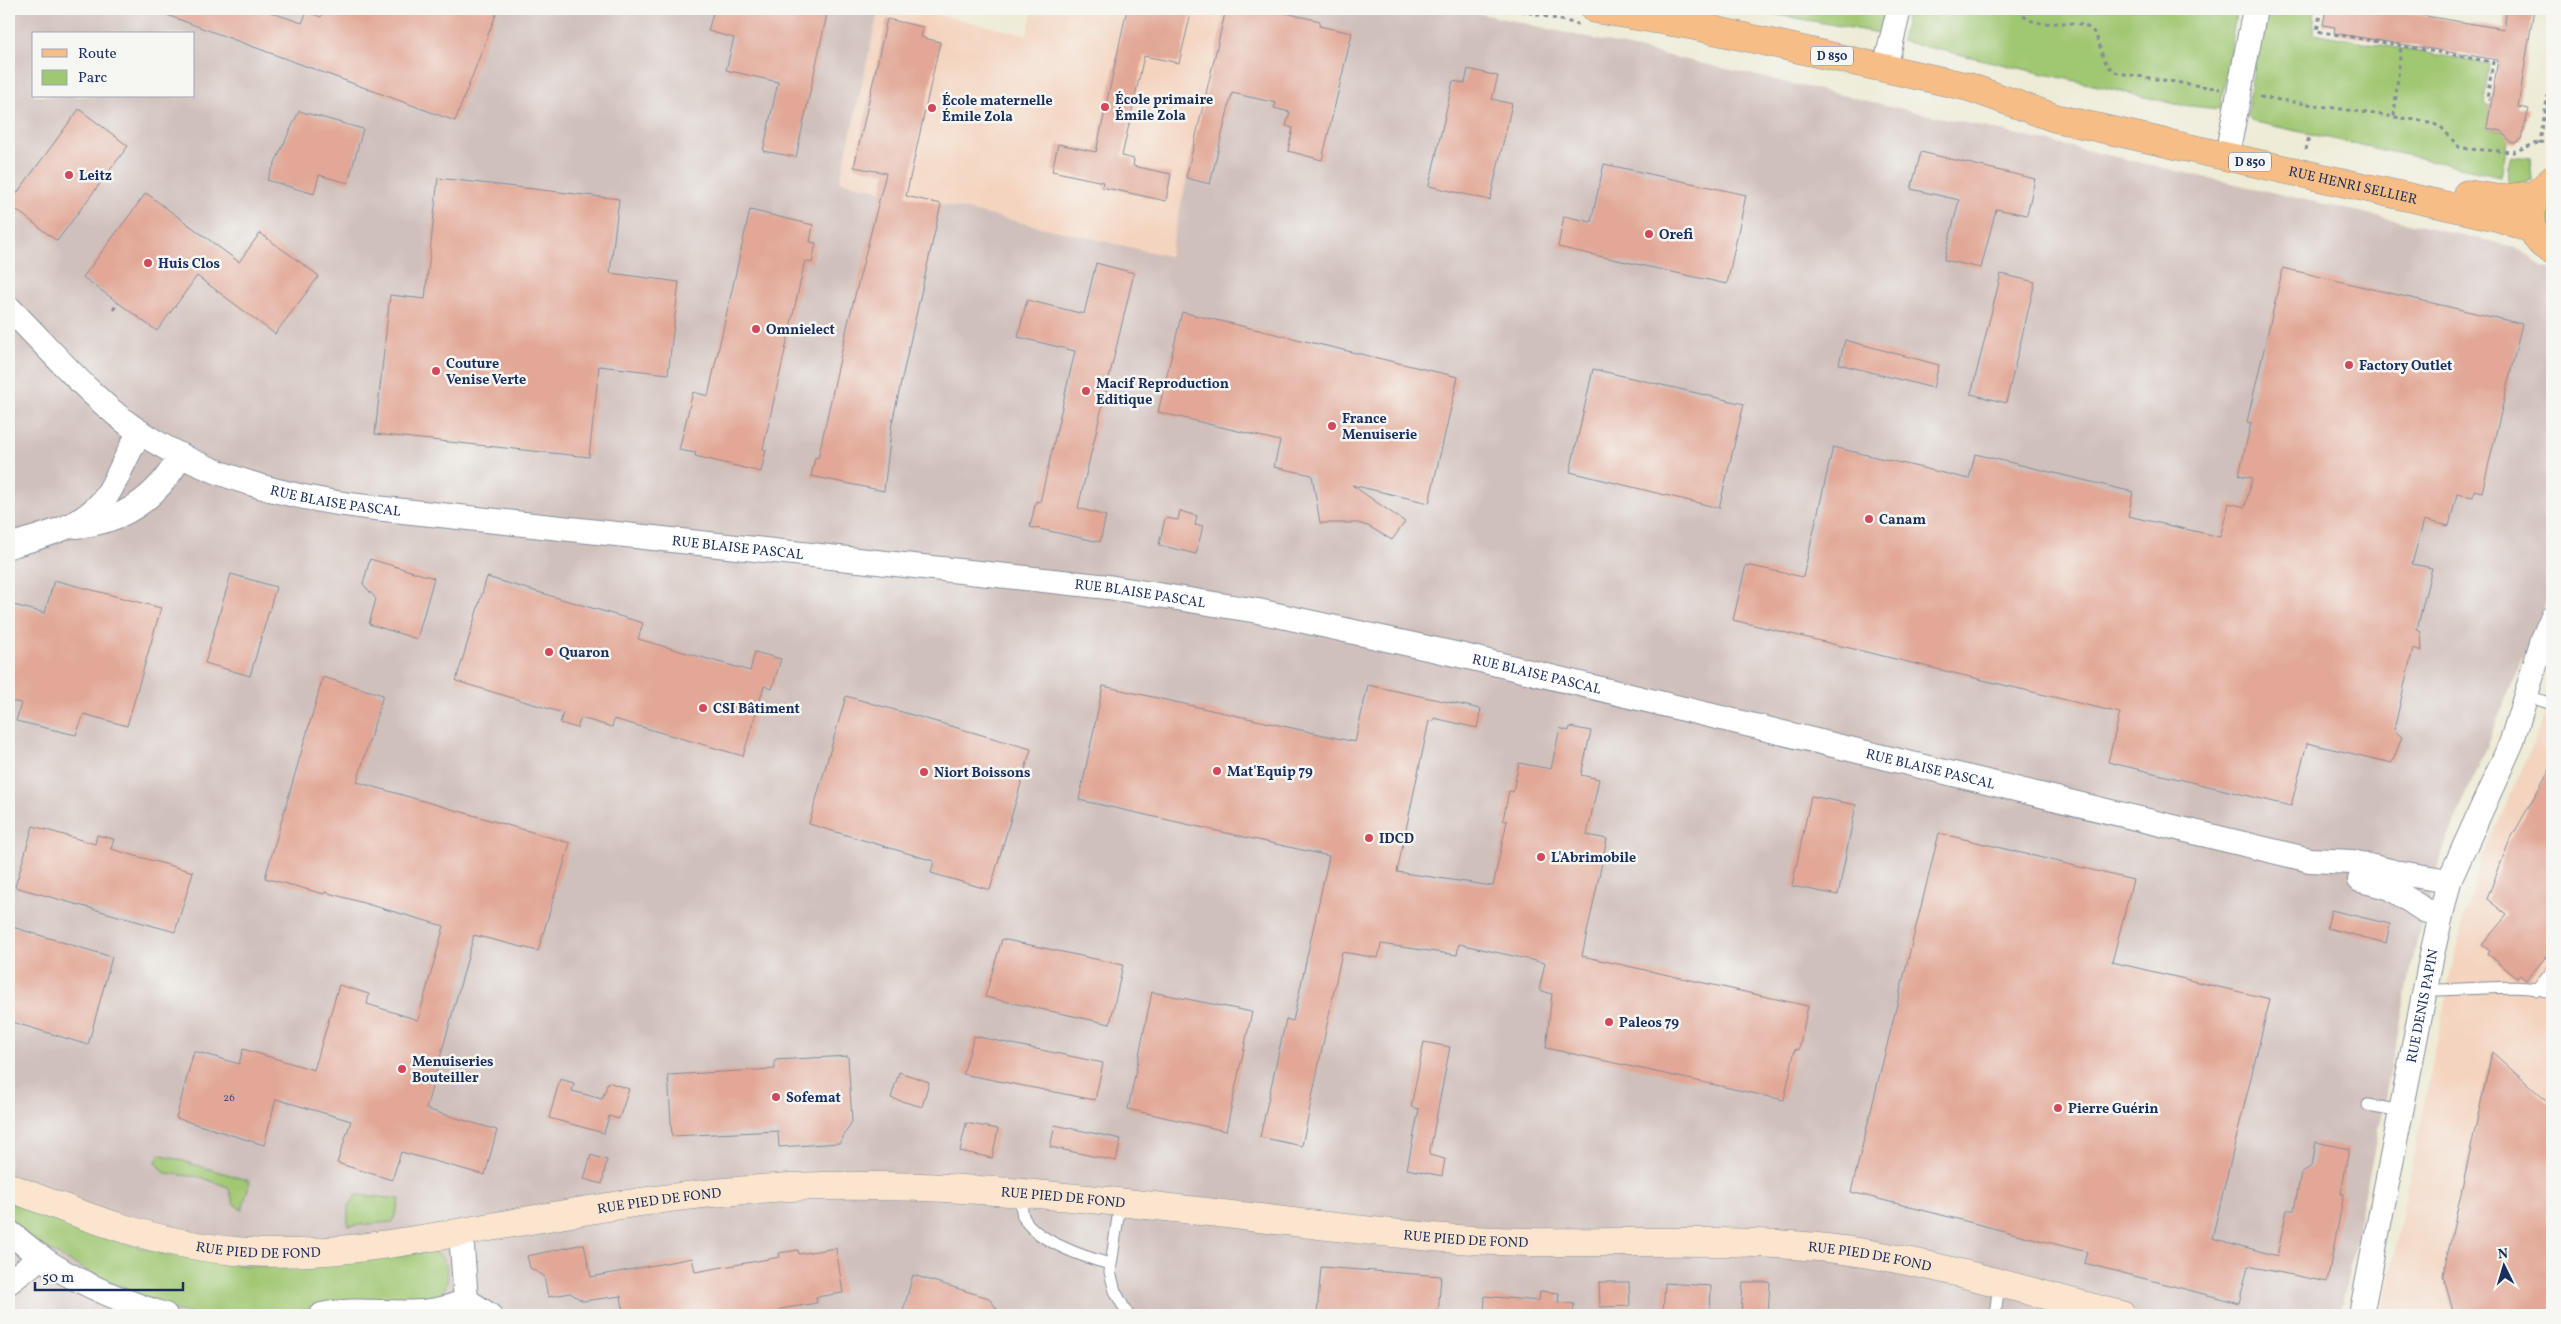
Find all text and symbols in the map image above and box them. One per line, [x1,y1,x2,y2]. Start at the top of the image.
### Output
legend [32,32,195,98]
text: Route [78,44,117,65]
road number: D 850 [1811,46,1853,66]
text: Parc [78,68,107,89]
place label: École primaire Émile Zola [1115,91,1213,126]
place label: École maternelle Émile Zola [942,92,1053,127]
marker: École primaire Émile Zola [1099,101,1111,113]
marker: École maternelle Émile Zola [926,102,938,114]
road number: D 850 [2229,152,2271,172]
street label: RUE HENRI SELLIER [2286,163,2420,210]
place label: Leitz [79,167,112,186]
marker: Leitz [63,169,75,181]
place label: Orefi [1659,226,1693,245]
marker: Orefi [1643,228,1655,240]
place label: Huis Clos [158,255,220,274]
marker: Huis Clos [142,257,154,269]
place label: Omnielect [766,321,835,340]
marker: Omnielect [750,323,762,335]
place label: Couture Venise Verte [446,355,526,390]
place label: Factory Outlet [2359,357,2452,376]
marker: Factory Outlet [2343,359,2355,371]
marker: Couture Venise Verte [430,365,442,377]
place label: Macif Reproduction Editique [1096,375,1229,410]
marker: Macif Reproduction Editique [1080,385,1092,397]
place label: France Menuiserie [1342,410,1417,445]
marker: France Menuiserie [1326,420,1338,432]
street label: RUE BLAISE PASCAL [268,481,402,522]
place label: Canam [1879,511,1927,530]
marker: Canam [1863,513,1875,525]
street label: RUE BLAISE PASCAL [671,532,805,565]
street label: RUE BLAISE PASCAL [1074,575,1207,613]
place label: Quaron [559,644,609,663]
marker: Quaron [543,646,555,658]
street label: RUE BLAISE PASCAL [1470,650,1603,700]
place label: CSI Bâtiment [713,700,800,719]
marker: CSI Bâtiment [697,702,709,714]
street label: RUE BLAISE PASCAL [1864,745,1997,795]
place label: Mat'Equip 79 [1227,763,1313,782]
place label: Niort Boissons [934,764,1030,783]
marker: Mat'Equip 79 [1211,765,1223,777]
marker: Niort Boissons [918,766,930,778]
place label: IDCD [1379,830,1414,849]
marker: IDCD [1363,832,1375,844]
place label: L'Abrimobile [1551,849,1636,868]
marker: L'Abrimobile [1535,851,1547,863]
street label: RUE DENIS PAPIN [2403,948,2444,1065]
place label: Paleos 79 [1619,1014,1679,1033]
marker: Paleos 79 [1603,1016,1615,1028]
place label: Menuiseries Bouteiller [412,1053,494,1088]
marker: Menuiseries Bouteiller [396,1063,408,1075]
place label: Sofemat [786,1089,841,1108]
house number: 26 [223,1091,235,1106]
marker: Sofemat [770,1091,782,1103]
place label: Pierre Guérin [2068,1100,2159,1119]
marker: Pierre Guérin [2052,1102,2064,1114]
street label: RUE PIED DE FOND [1000,1183,1126,1214]
street label: RUE PIED DE FOND [596,1184,722,1219]
street label: RUE PIED DE FOND [1402,1226,1528,1253]
street label: RUE PIED DE FOND [194,1238,321,1264]
street label: RUE PIED DE FOND [1807,1238,1933,1277]
north arrow [2478,1242,2528,1292]
text: N [2497,1245,2509,1264]
scale bar [35,1259,182,1291]
text: 50 m [42,1268,74,1289]

